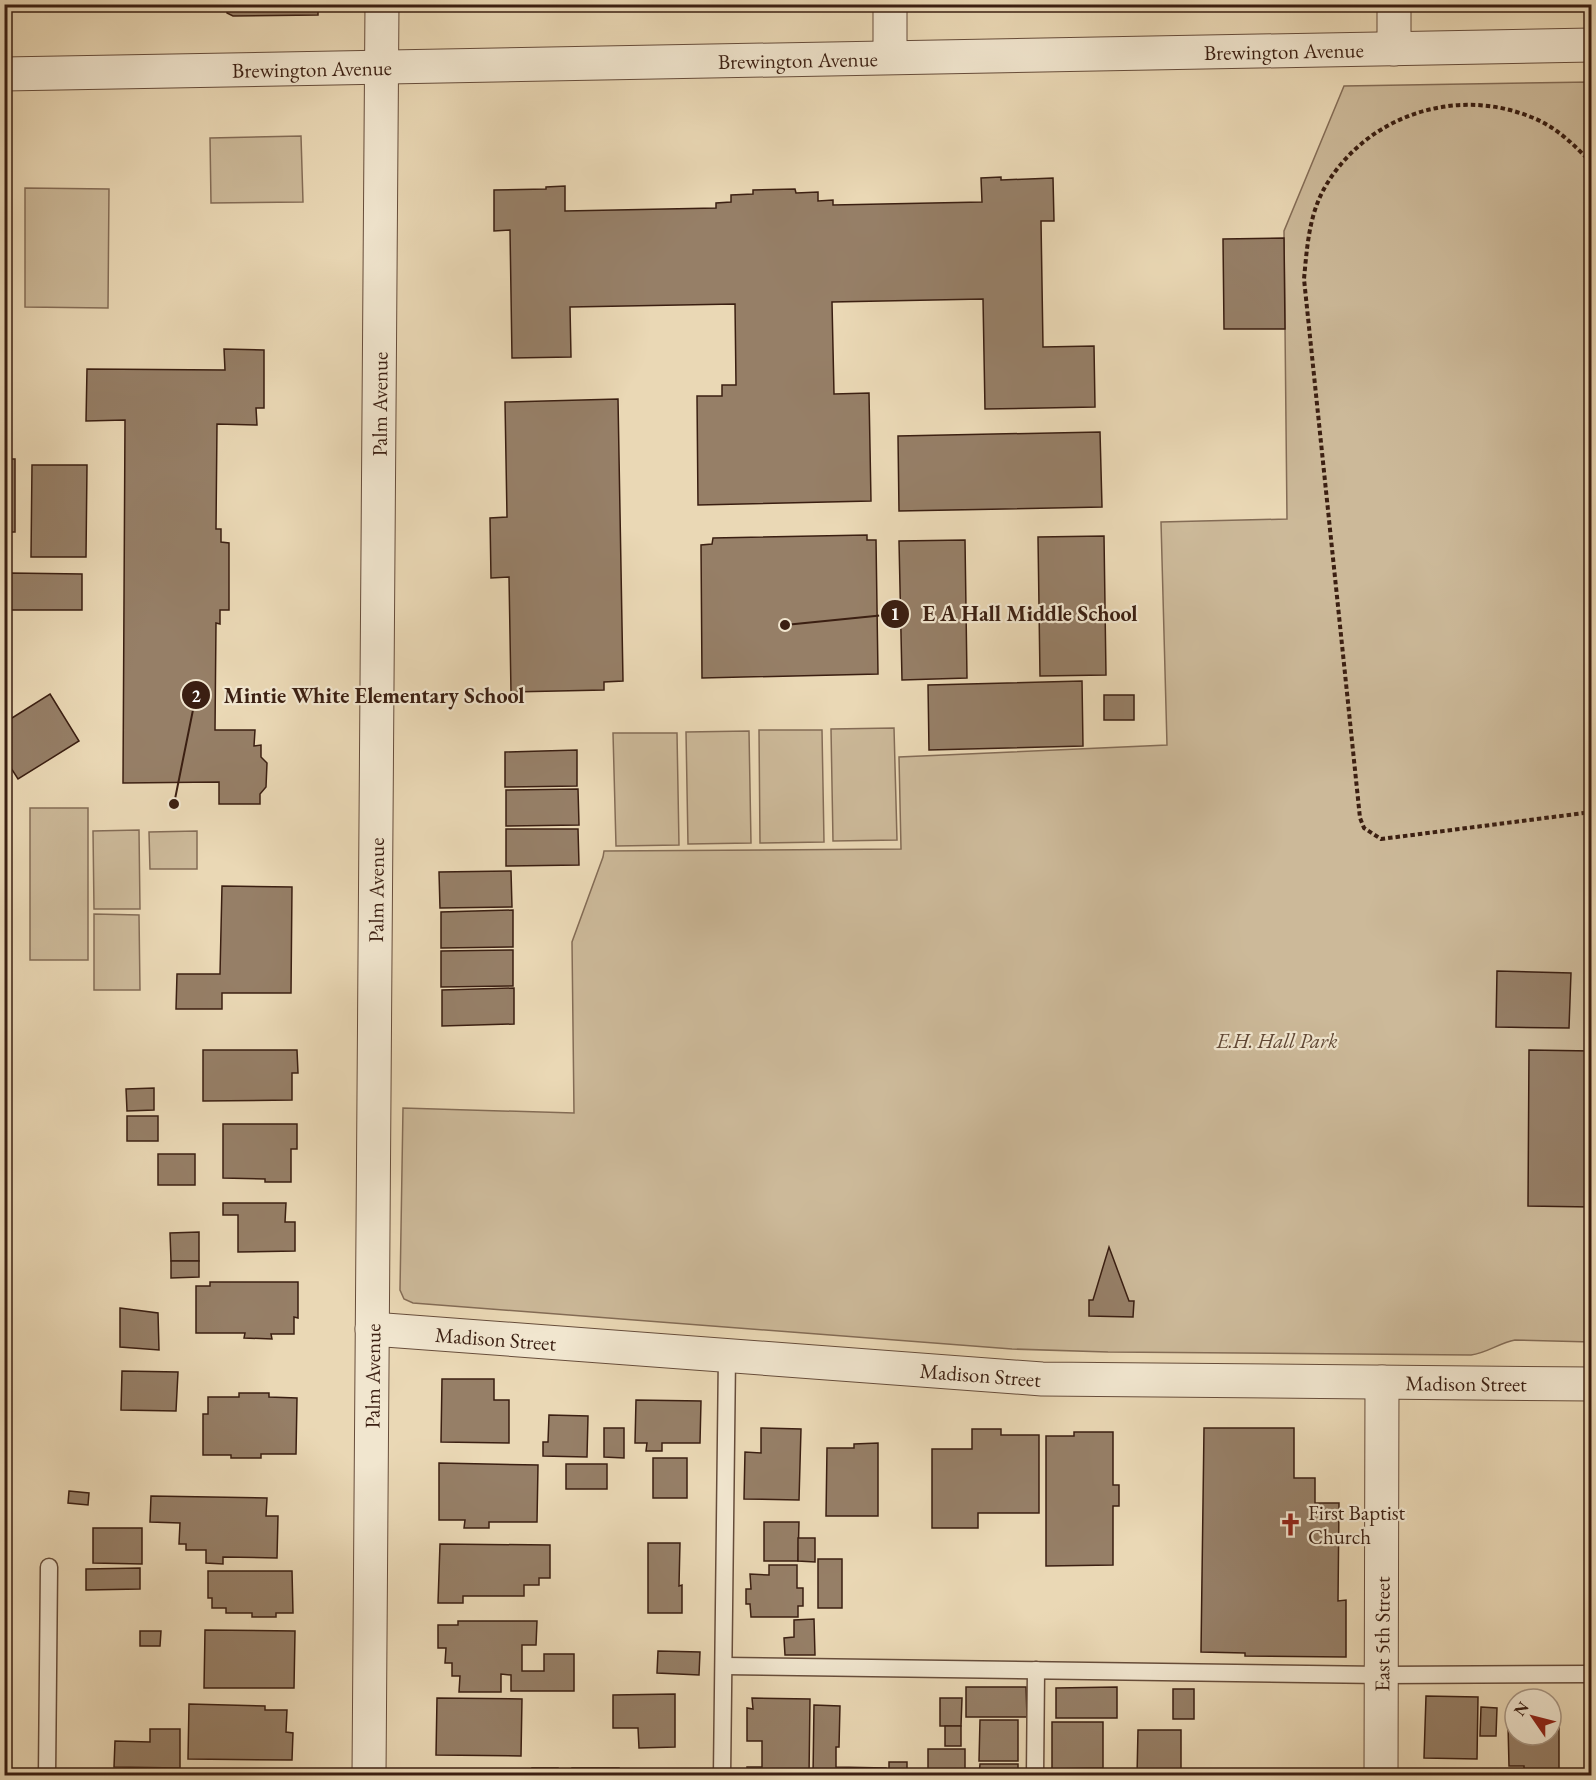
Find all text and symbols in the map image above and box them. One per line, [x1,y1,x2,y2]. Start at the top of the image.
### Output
street label: Brewington Avenue [1204,36,1364,66]
street label: Brewington Avenue [718,45,878,74]
street label: Brewington Avenue [232,53,392,83]
street label: Palm Avenue [365,352,393,457]
callout: E A Hall Middle School [880,594,1149,634]
text: E A Hall Middle School [922,599,1138,628]
text: 1 [890,602,900,625]
callout: Mintie White Elementary School [181,675,536,715]
text: Mintie White Elementary School [224,681,524,710]
text: 2 [191,684,201,707]
street label: Palm Avenue [362,837,389,943]
park label: E.H. Hall Park [1215,1027,1338,1054]
street label: Madison Street [434,1320,558,1356]
street label: Palm Avenue [358,1323,386,1429]
street label: Madison Street [919,1356,1042,1392]
street label: Madison Street [1405,1369,1527,1397]
place label: First Baptist Church [1308,1499,1406,1550]
church icon: First Baptist Church [1277,1511,1303,1537]
street label: East 5th Street [1368,1576,1395,1692]
north arrow [1503,1687,1563,1747]
text: N [1509,1697,1533,1720]

